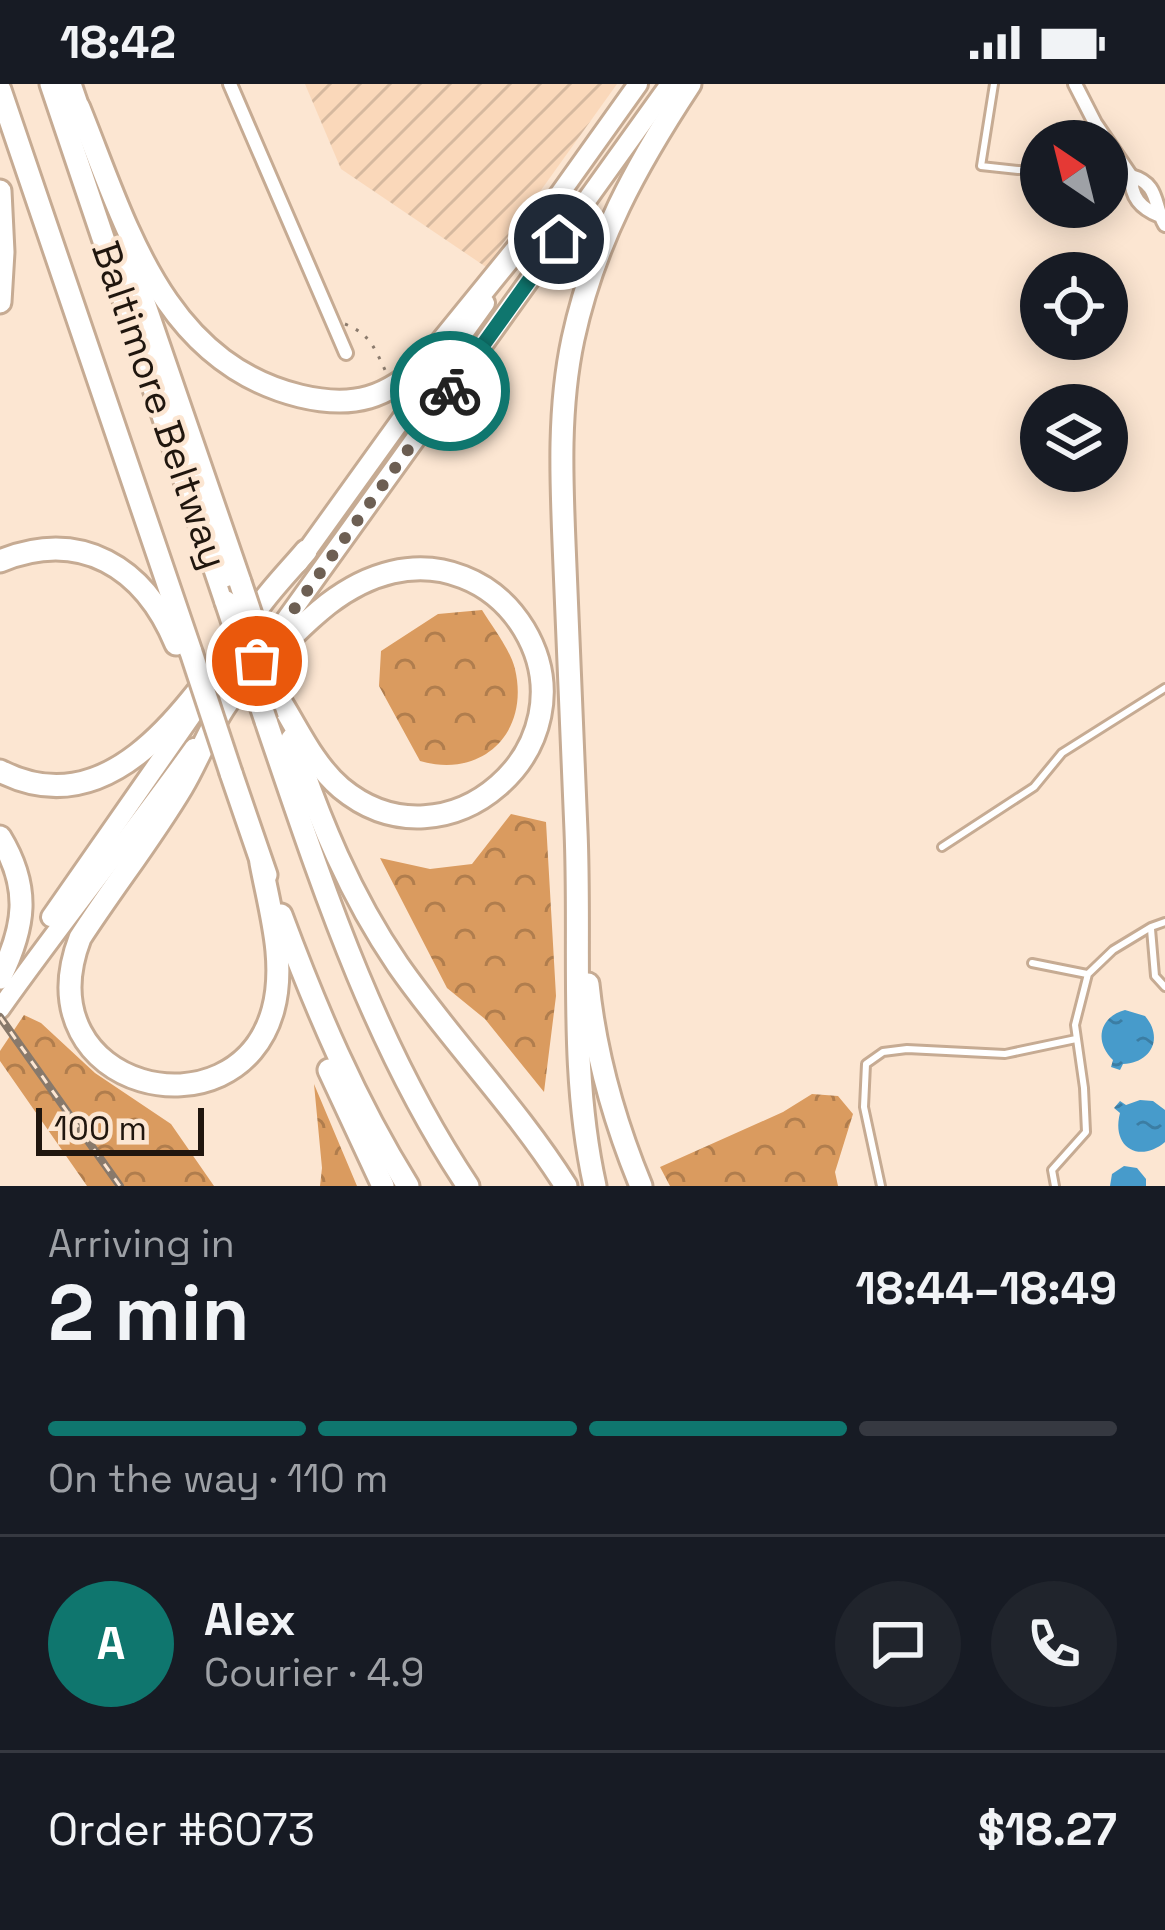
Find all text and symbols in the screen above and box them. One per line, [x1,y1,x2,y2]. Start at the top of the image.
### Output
text: 18:42 [60,14,176,71]
north arrow [1020,120,1128,228]
map controls [1020,120,1128,492]
pin [508,188,610,290]
icon: home [526,206,592,272]
street label: Baltimore Beltway [81,235,239,575]
button: locate [1020,252,1128,360]
courier [390,331,510,451]
icon: bike [417,358,483,424]
button: layers [1020,384,1128,492]
pin [206,610,308,712]
icon: bag [224,628,290,694]
scale bar [36,1102,204,1155]
text: 100 m [54,1108,147,1150]
text: Arriving in [48,1219,235,1268]
text: 18:44–18:49 [856,1260,1117,1317]
text: 2 min [48,1263,250,1363]
text: On the way · 110 m [48,1454,388,1503]
button: chat [835,1581,961,1707]
button: phone [991,1581,1117,1707]
text: Alex [204,1591,296,1648]
text: A [97,1615,125,1672]
text: Courier · 4.9 [204,1648,424,1697]
text: Order #6073 [48,1801,315,1858]
text: $18.27 [978,1801,1117,1858]

